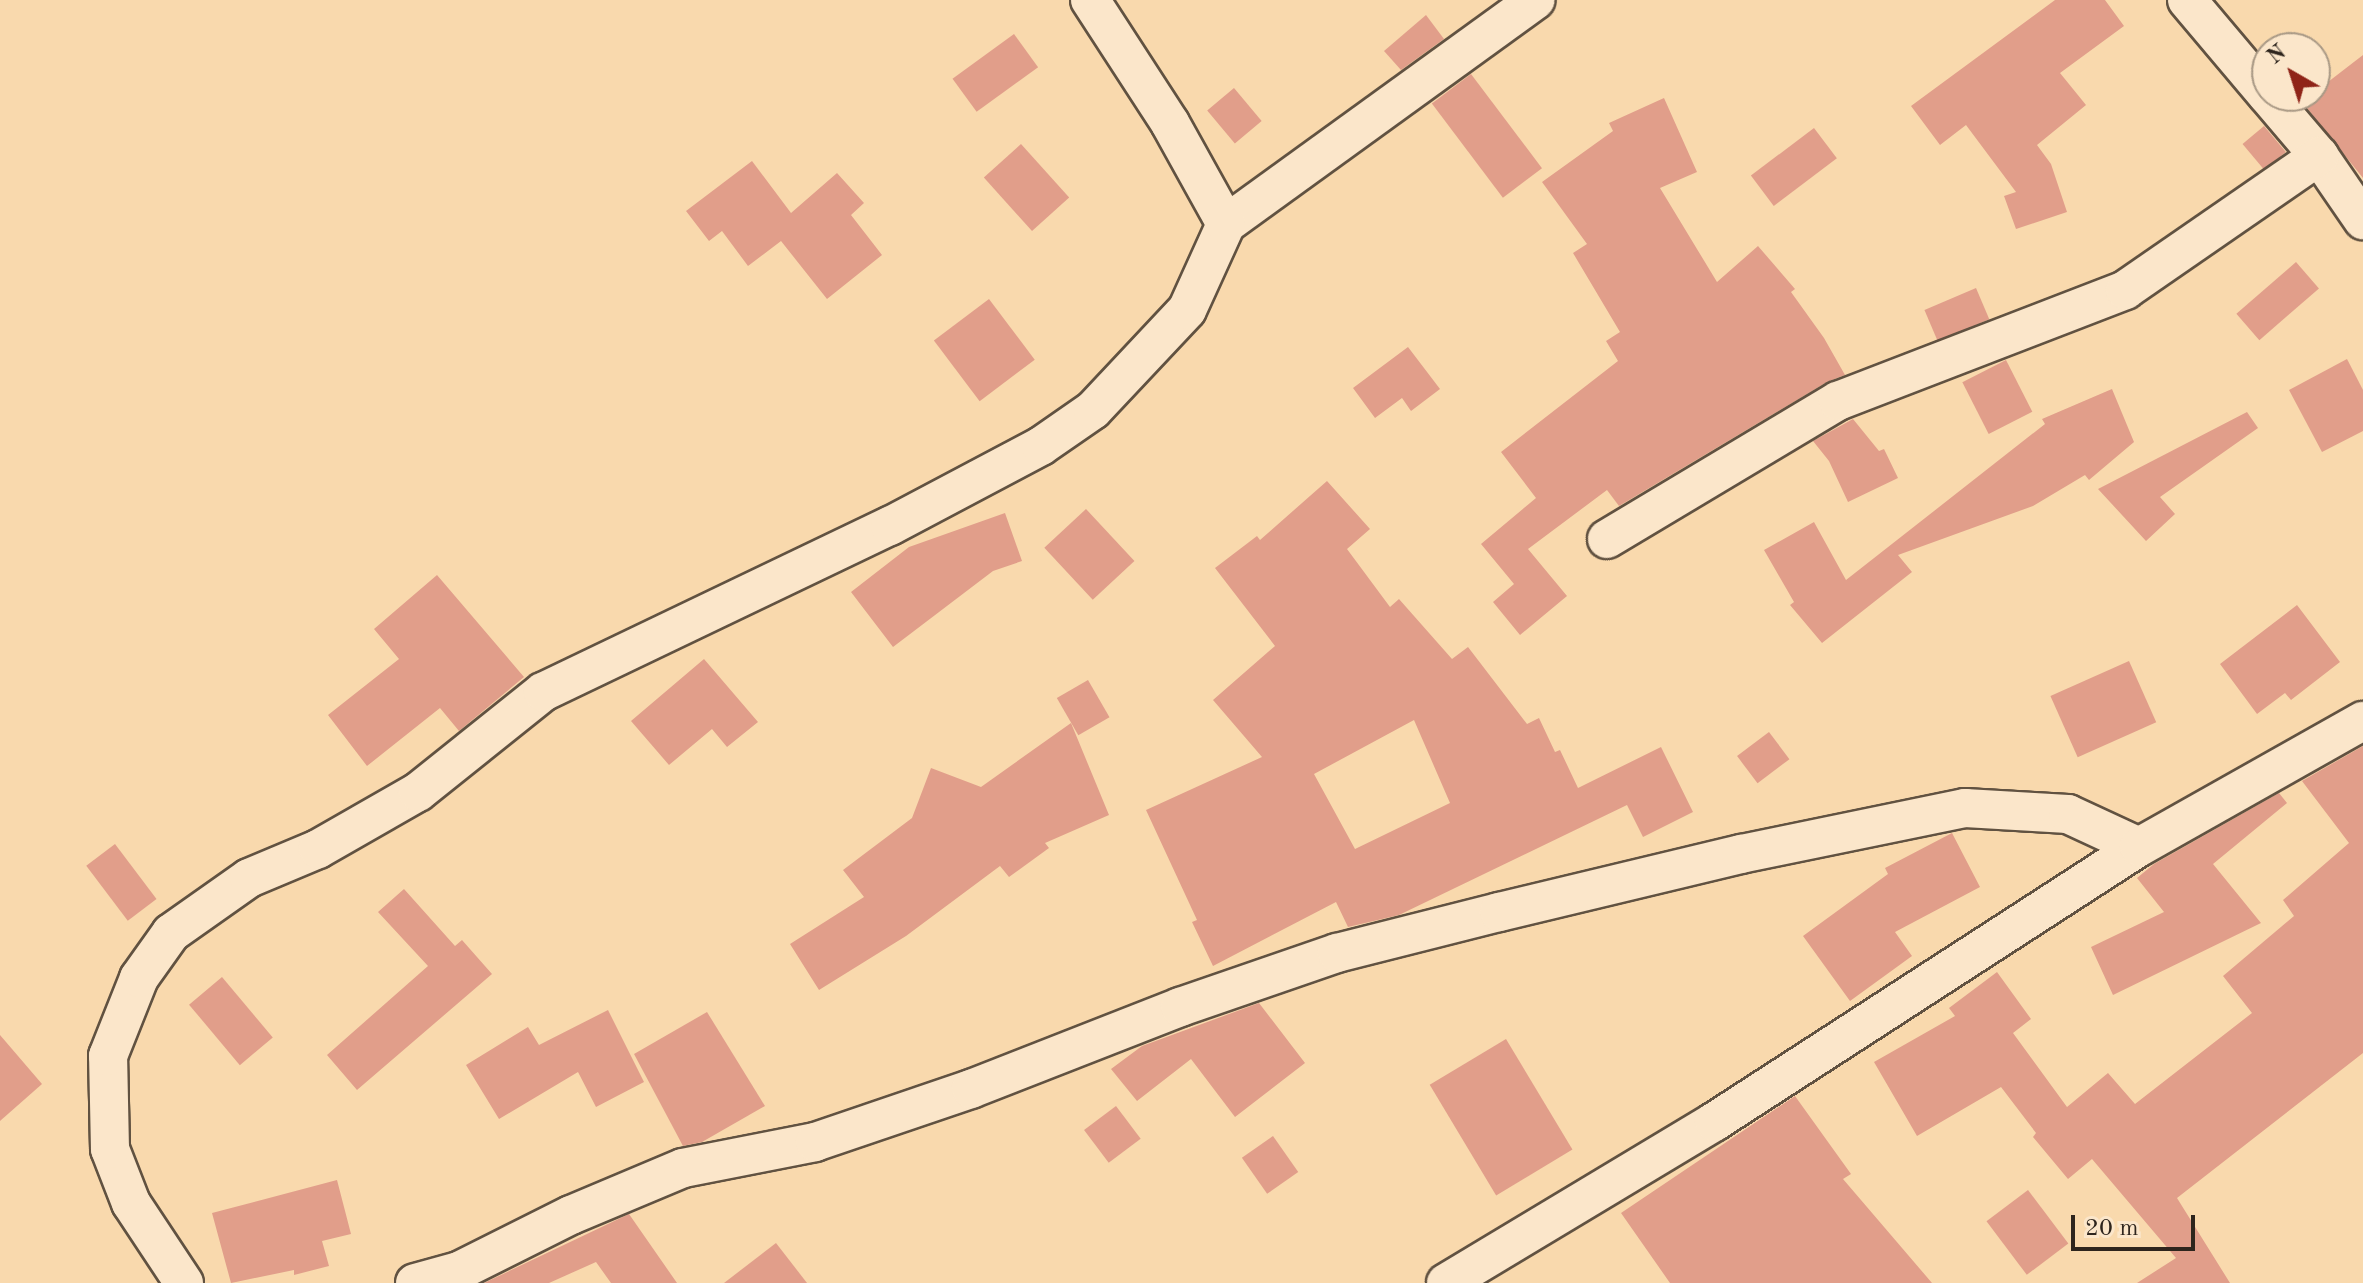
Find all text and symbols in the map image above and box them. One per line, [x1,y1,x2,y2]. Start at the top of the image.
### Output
north arrow [2251,32,2331,112]
text: N [2264,41,2291,69]
scale bar [2075,1199,2199,1249]
text: 20 m [2085,1217,2139,1241]

